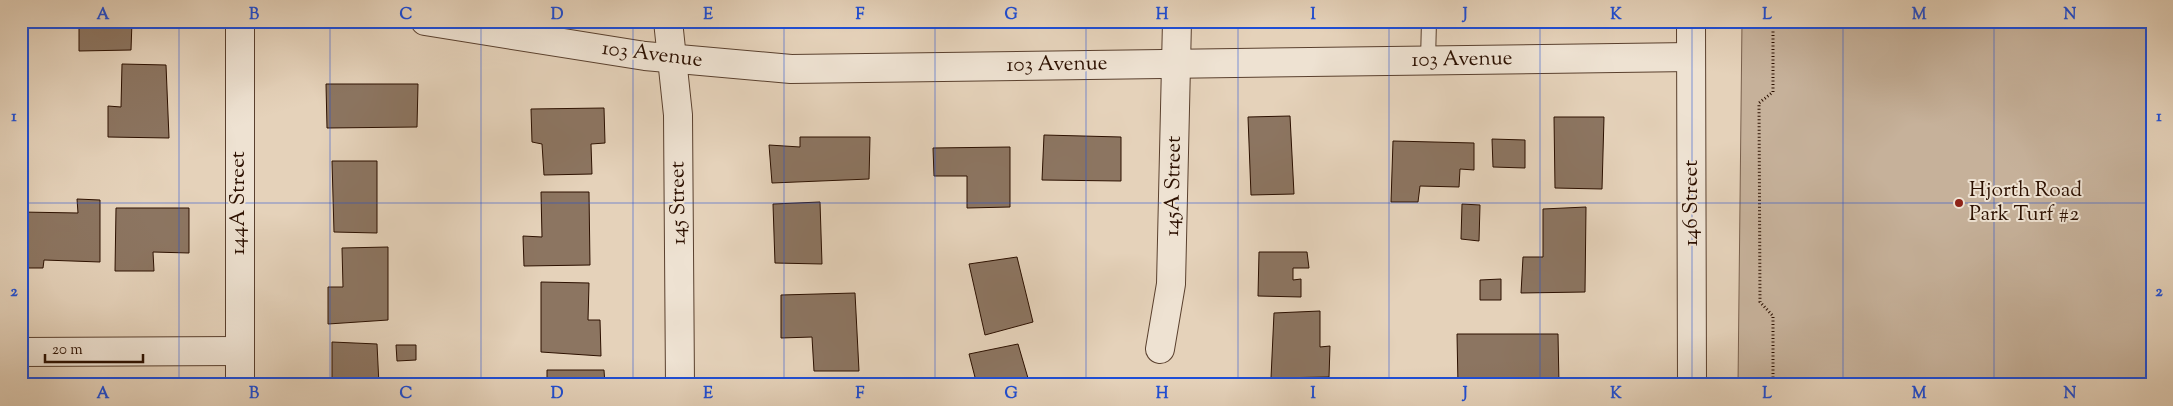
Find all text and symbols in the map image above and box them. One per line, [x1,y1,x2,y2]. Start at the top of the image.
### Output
text: A [97,4,110,27]
text: B [249,4,259,27]
text: C [400,4,413,27]
text: D [551,4,564,27]
text: E [703,4,713,27]
text: F [856,4,865,27]
text: G [1004,4,1018,27]
text: H [1156,4,1169,27]
text: I [1310,4,1316,27]
text: J [1461,4,1468,27]
text: K [1610,4,1622,27]
text: L [1762,4,1772,27]
text: M [1912,4,1927,27]
text: N [2064,4,2077,27]
street label: 103 Avenue [600,34,704,76]
street label: 103 Avenue [1411,44,1513,76]
street label: 103 Avenue [1006,49,1108,81]
text: 1 [11,106,17,129]
text: 1 [2156,106,2162,129]
street label: 145A Street [1158,135,1190,237]
street label: 144A Street [224,151,254,255]
street label: 146 Street [1677,160,1707,246]
street label: 145 Street [663,161,695,245]
place label: Hjorth Road Park Turf #2 [1969,176,2082,230]
marker: Hjorth Road Park Turf #2 [1953,197,1965,209]
text: 2 [10,281,18,304]
text: 2 [2155,281,2163,304]
scale bar [45,331,142,363]
text: 20 m [52,340,83,361]
text: A [97,383,110,406]
text: B [249,383,259,406]
text: C [400,383,413,406]
text: D [551,383,564,406]
text: E [703,383,713,406]
text: F [856,383,865,406]
text: G [1004,383,1018,406]
text: H [1156,383,1169,406]
text: I [1310,383,1316,406]
text: J [1461,383,1468,406]
text: K [1610,383,1622,406]
text: L [1762,383,1772,406]
text: M [1912,383,1927,406]
text: N [2064,383,2077,406]

